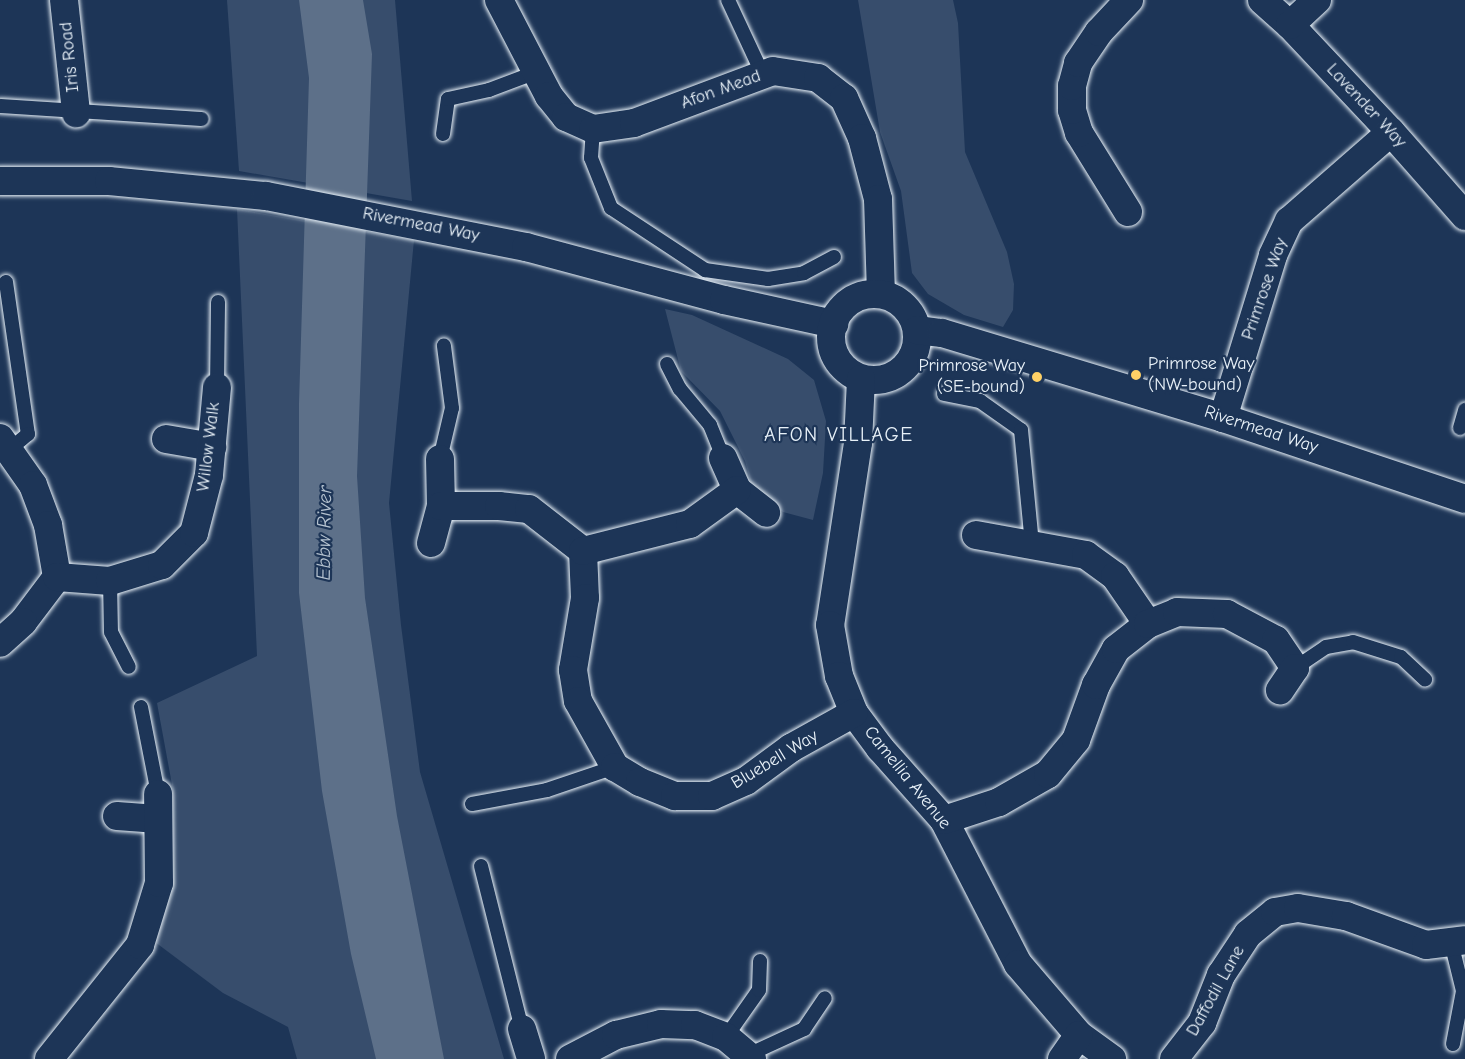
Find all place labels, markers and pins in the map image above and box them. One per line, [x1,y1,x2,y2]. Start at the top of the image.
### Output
place label: Primrose Way (NW-bound) [1148,354,1255,397]
place label: Primrose Way (SE-bound) [918,356,1025,398]
marker: Primrose Way (NW-bound) [1129,368,1143,382]
marker: Primrose Way (SE-bound) [1030,370,1044,384]

